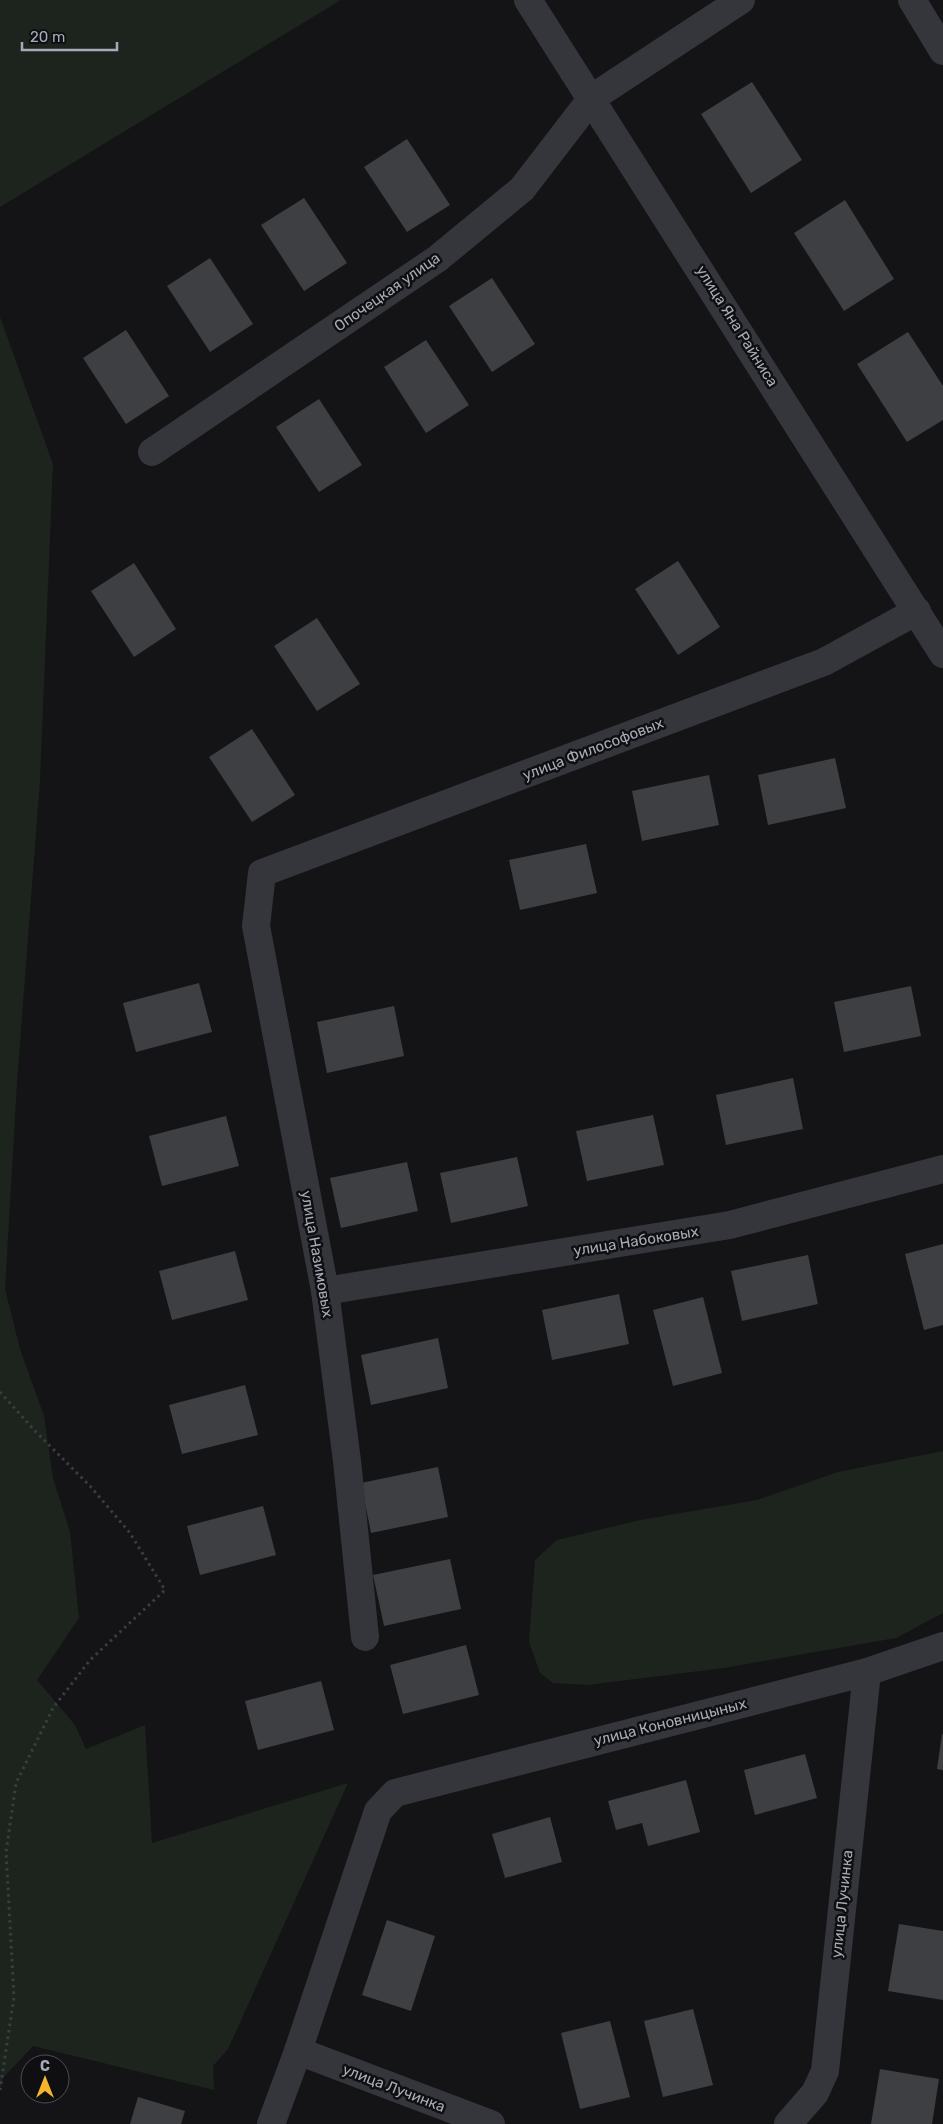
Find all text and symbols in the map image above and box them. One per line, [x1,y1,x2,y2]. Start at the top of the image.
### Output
scale bar [22,20,118,52]
text: 20 m [30,28,65,46]
street label: Опочецкая улица [331,249,443,335]
street label: улица Яна Райниса [692,262,782,390]
street label: улица Философовых [520,714,666,784]
street label: улица Назимовых [297,1189,337,1319]
street label: улица Набоковых [572,1222,700,1260]
street label: улица Коновницыных [592,1694,748,1750]
street label: улица Лучинка [827,1849,857,1959]
north arrow [20,2054,70,2104]
text: С [40,2058,50,2075]
street label: улица Лучинка [340,2060,448,2116]

